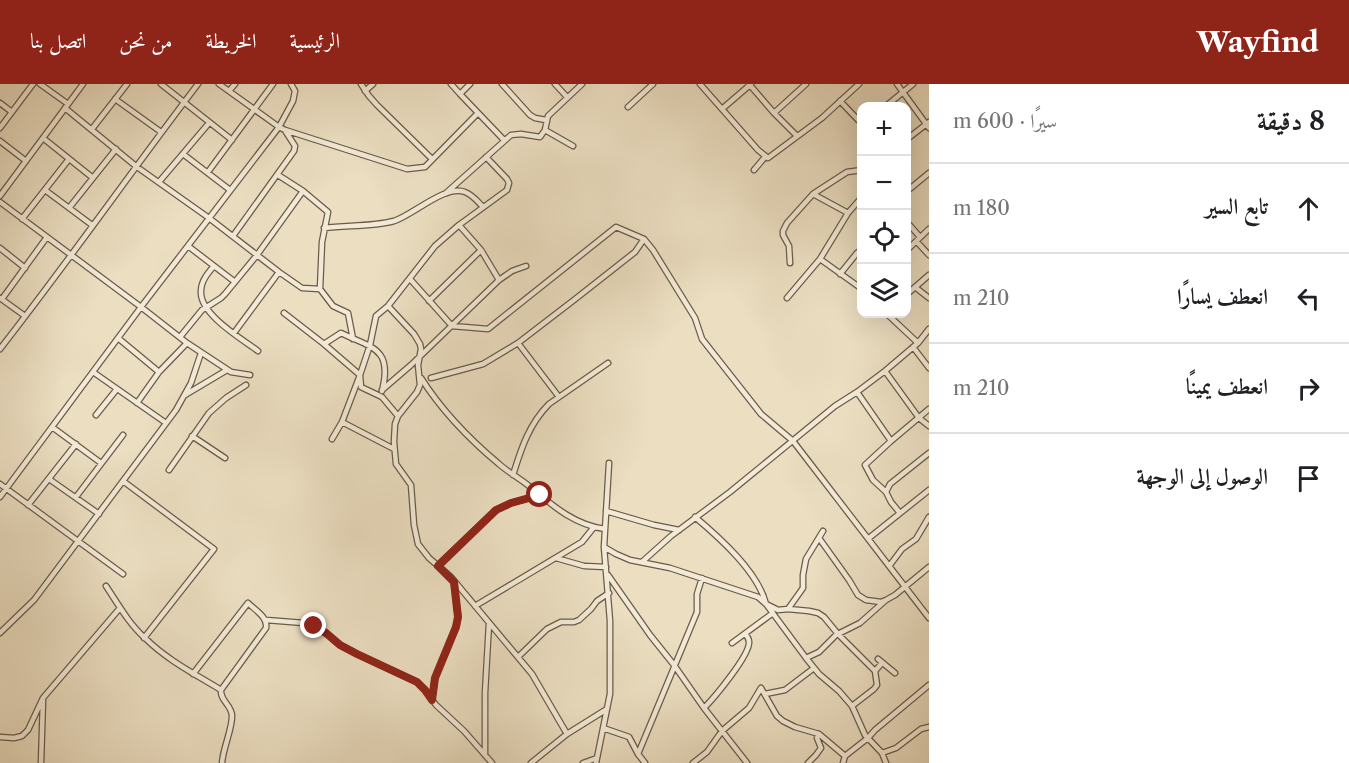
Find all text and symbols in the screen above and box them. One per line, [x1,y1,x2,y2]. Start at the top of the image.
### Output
text: Wayfind [1197,25,1319,59]
text: اتصل بنا [30,28,86,53]
text: من نحن [119,28,172,53]
text: الخريطة [205,28,257,53]
text: الرئيسية [290,28,340,53]
map controls [857,102,911,318]
button: + [857,102,911,156]
text: 8 دقيقة [1257,105,1325,137]
text: سيرًا · 600 m [953,109,1057,133]
button: − [857,156,911,210]
icon: ahead [1292,192,1325,225]
text: تابع السير [1205,193,1268,220]
text: 180 m [953,196,1010,220]
button: locate [857,210,911,264]
button: layers [857,264,911,318]
icon: left [1292,282,1325,315]
text: انعطف يسارًا [1177,283,1268,310]
text: 210 m [953,286,1010,310]
icon: right [1292,372,1325,405]
text: انعطف يمينًا [1186,373,1268,400]
text: 210 m [953,376,1010,400]
icon: arrive [1292,462,1325,495]
text: الوصول إلى الوجهة [1136,463,1268,490]
route start [526,481,552,507]
route end [300,612,326,638]

